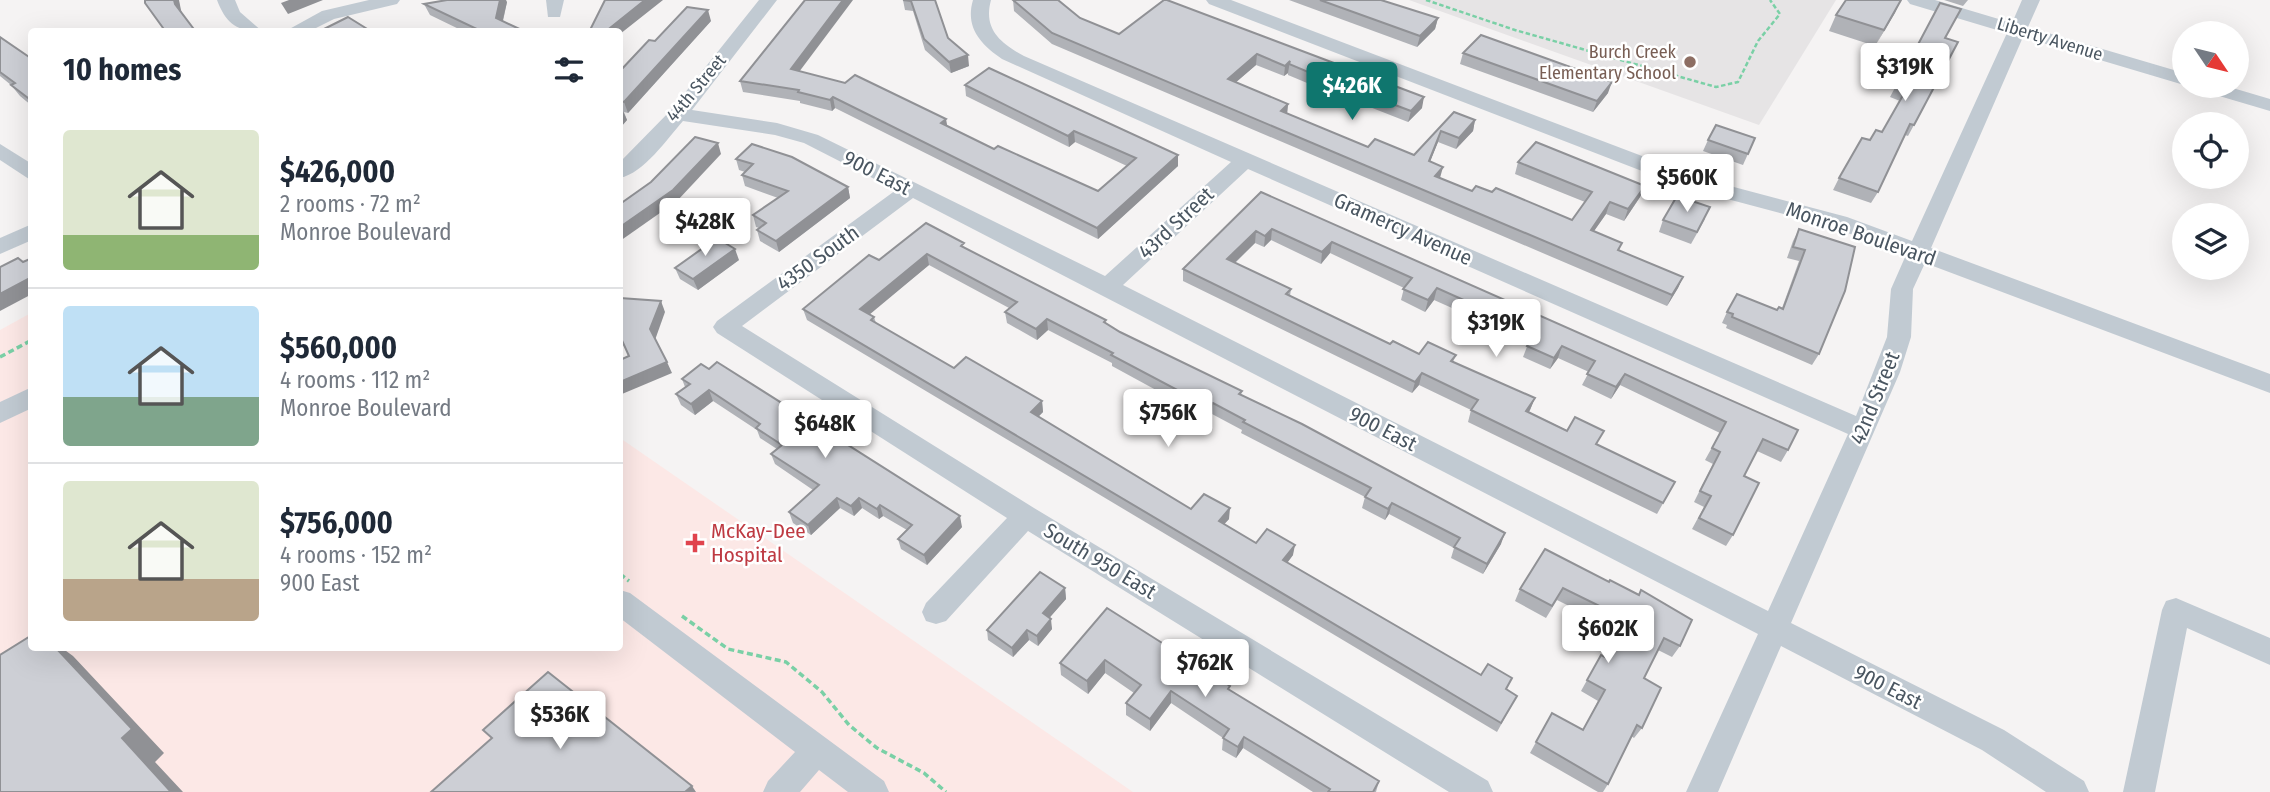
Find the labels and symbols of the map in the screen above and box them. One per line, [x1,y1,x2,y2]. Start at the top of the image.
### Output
street label: Liberty Avenue [1994,12,2106,66]
north arrow [2172,21,2249,98]
place label: Burch Creek Elementary School [1539,41,1677,84]
pin: $319K [1856,43,1954,103]
street label: 44th Street [661,50,731,126]
marker: Burch Creek Elementary School [1682,54,1698,70]
pin: $426K [1303,62,1401,122]
street label: 900 East [839,145,915,201]
pin: $560K [1638,154,1736,214]
street label: 43rd Street [1133,181,1219,265]
street label: Gramercy Avenue [1330,187,1476,271]
street label: Monroe Boulevard [1783,196,1939,272]
pin: $428K [656,198,754,258]
street label: 4350 South [772,219,864,297]
pin: $319K [1447,300,1545,359]
street label: 42nd Street [1845,348,1905,448]
pin: $756K [1119,390,1217,449]
pin: $648K [776,400,874,460]
street label: 900 East [1345,401,1421,457]
street label: South 950 East [1039,517,1161,605]
place label: McKay-Dee Hospital [711,518,806,568]
marker: McKay-Dee Hospital [685,533,705,553]
pin: $602K [1559,606,1657,665]
pin: $762K [1156,640,1254,699]
street label: 900 East [1850,659,1926,715]
pin: $536K [511,692,609,751]

